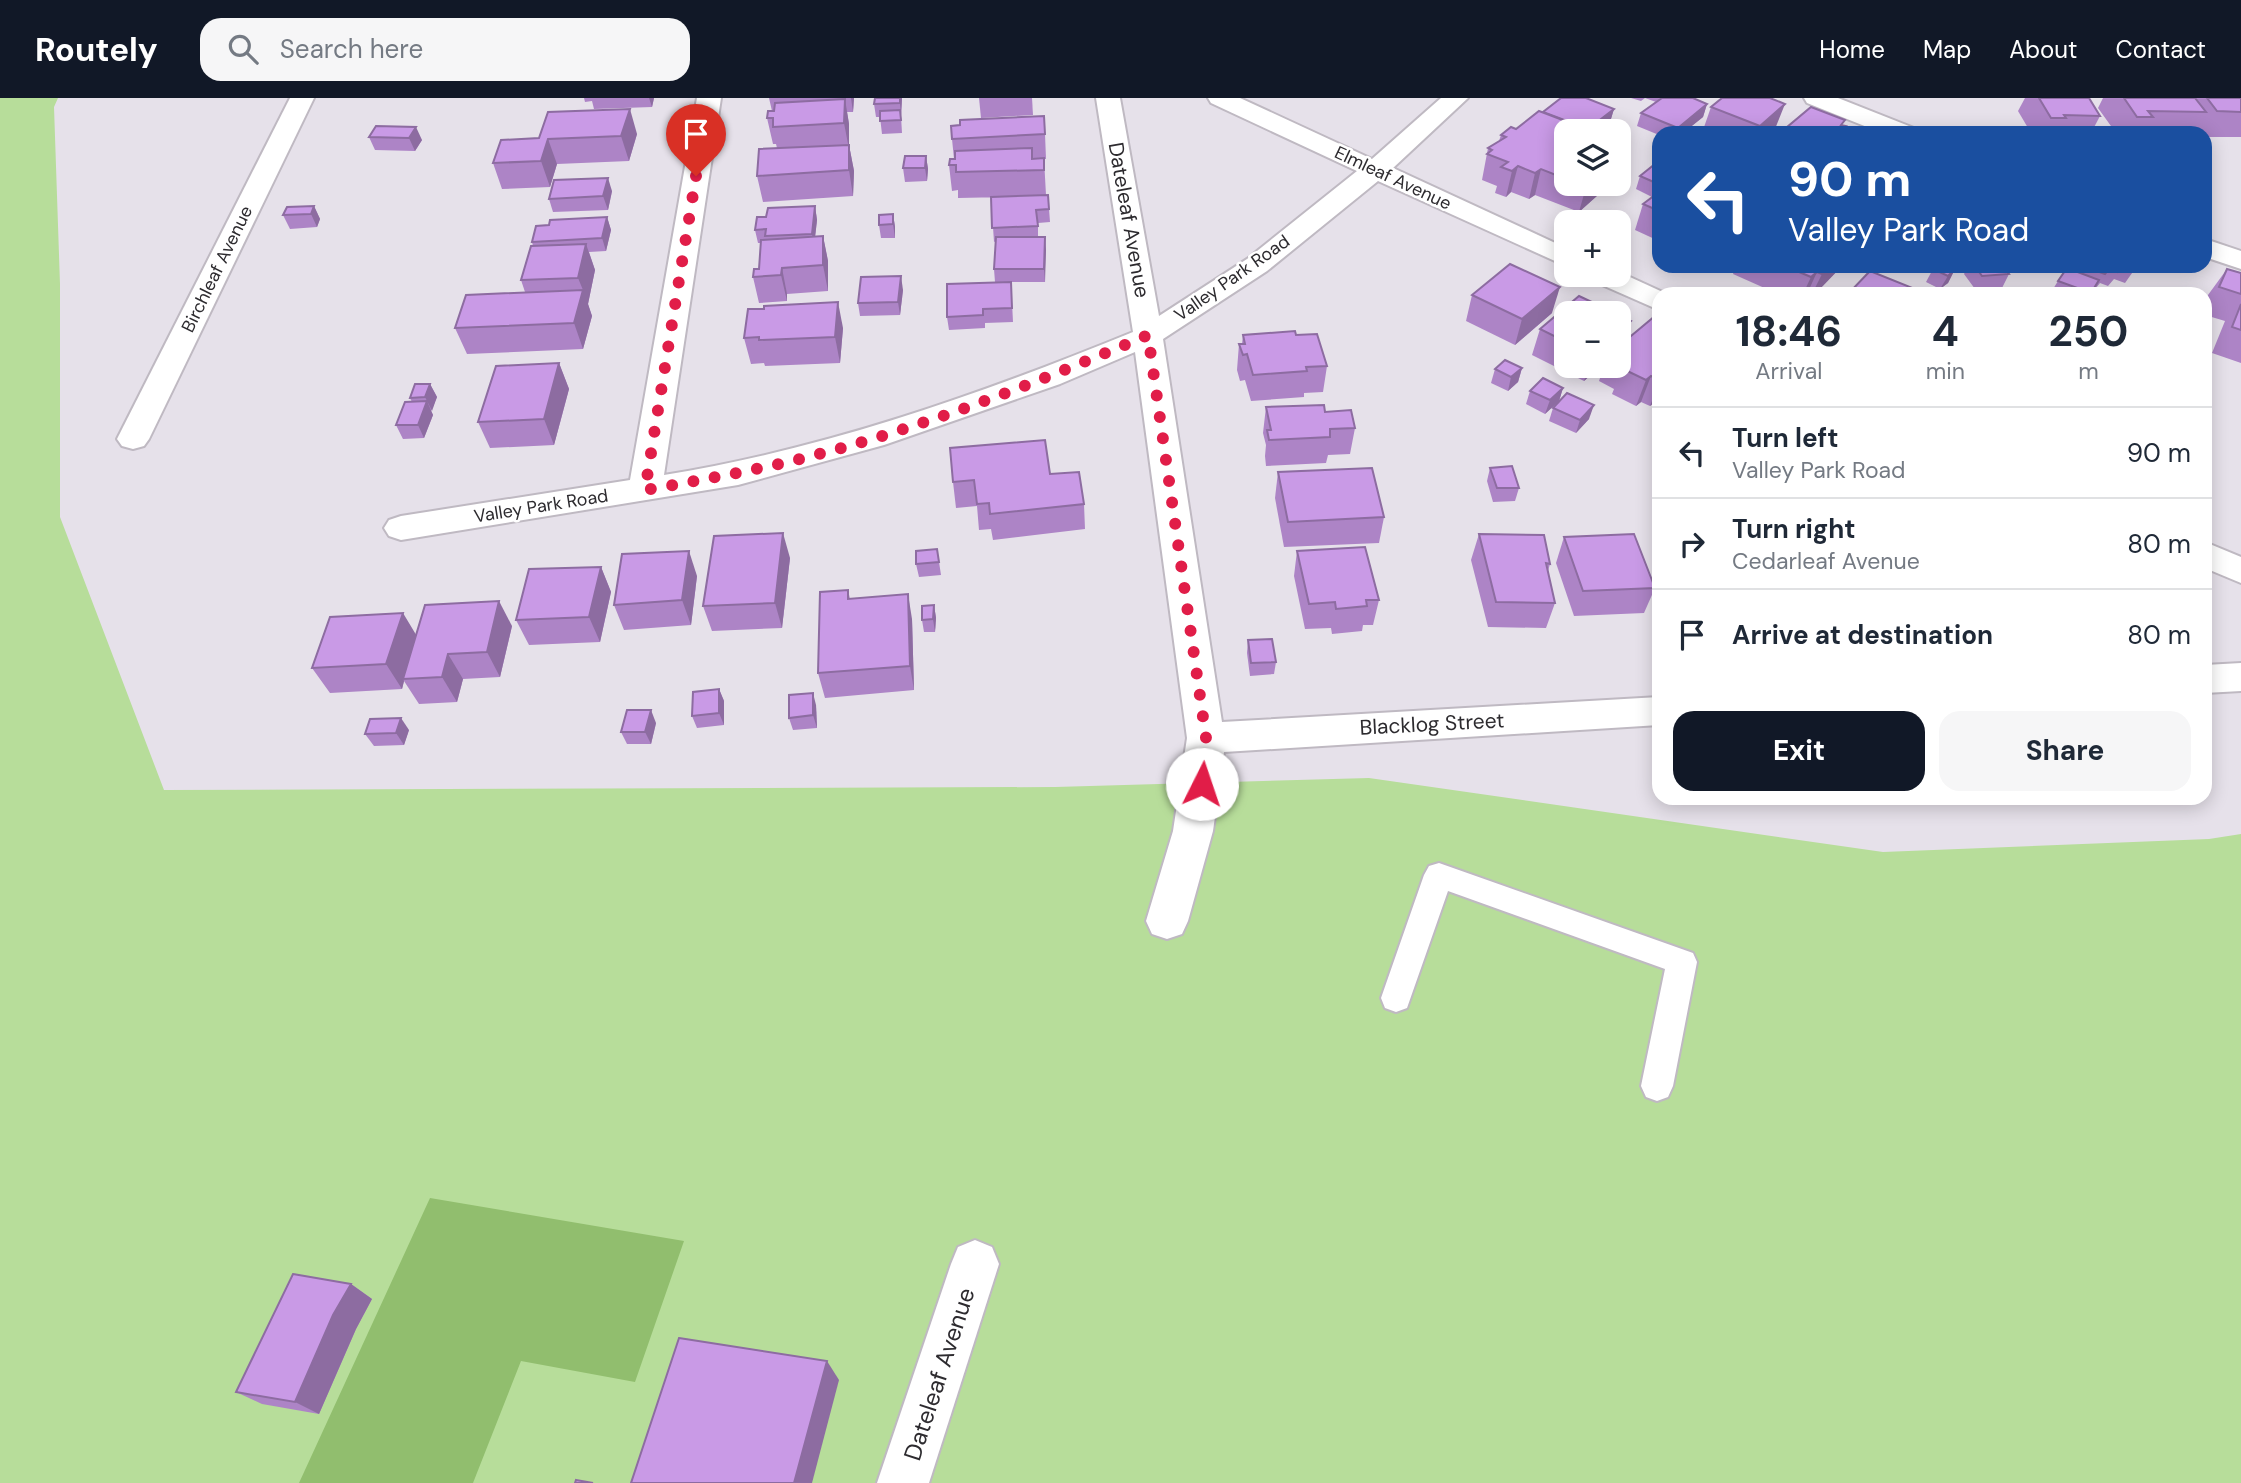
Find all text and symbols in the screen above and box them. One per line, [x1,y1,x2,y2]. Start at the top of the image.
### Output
search box [200,18,690,81]
text: Routely [35,28,158,71]
icon: search [224,30,262,68]
text: Search here [280,32,423,66]
text: Home [1819,34,1885,65]
text: Map [1923,34,1971,65]
text: About [2009,34,2078,65]
text: Contact [2116,34,2206,65]
pin [666,104,726,176]
icon: arrive [677,115,715,153]
map controls [1554,119,1631,378]
button: layers [1554,119,1631,196]
street label: Dateleaf Avenue [1102,140,1156,300]
street label: Elmleaf Avenue [1331,140,1455,216]
text: 90 m [1788,147,1911,211]
icon: left [1673,154,1764,245]
street label: Birchleaf Avenue [176,202,258,336]
text: Valley Park Road [1788,209,2029,251]
button: + [1554,210,1631,287]
street label: Valley Park Road [1170,229,1294,327]
button: − [1554,301,1631,378]
text: 18:46 [1736,304,1842,359]
text: 4 [1932,304,1959,359]
text: 250 [2048,304,2128,359]
text: Arrival [1755,356,1822,386]
text: min [1926,356,1965,386]
text: m [2078,356,2099,386]
text: Turn left [1732,421,1839,455]
icon: left [1673,434,1711,472]
text: 90 m [2127,436,2191,470]
text: Valley Park Road [1732,455,1905,485]
street label: Valley Park Road [472,484,610,528]
text: Turn right [1732,512,1856,546]
icon: right [1673,525,1711,563]
text: 80 m [2127,527,2191,561]
text: Cedarleaf Avenue [1732,546,1920,576]
icon: arrive [1673,616,1711,654]
text: Arrive at destination [1732,618,1993,652]
text: 80 m [2127,618,2191,652]
street label: Blacklog Street [1359,706,1505,742]
button: Exit [1673,711,1925,791]
button: Share [1939,711,2191,791]
position arrow [1165,747,1239,821]
street label: Dateleaf Avenue [896,1284,982,1464]

